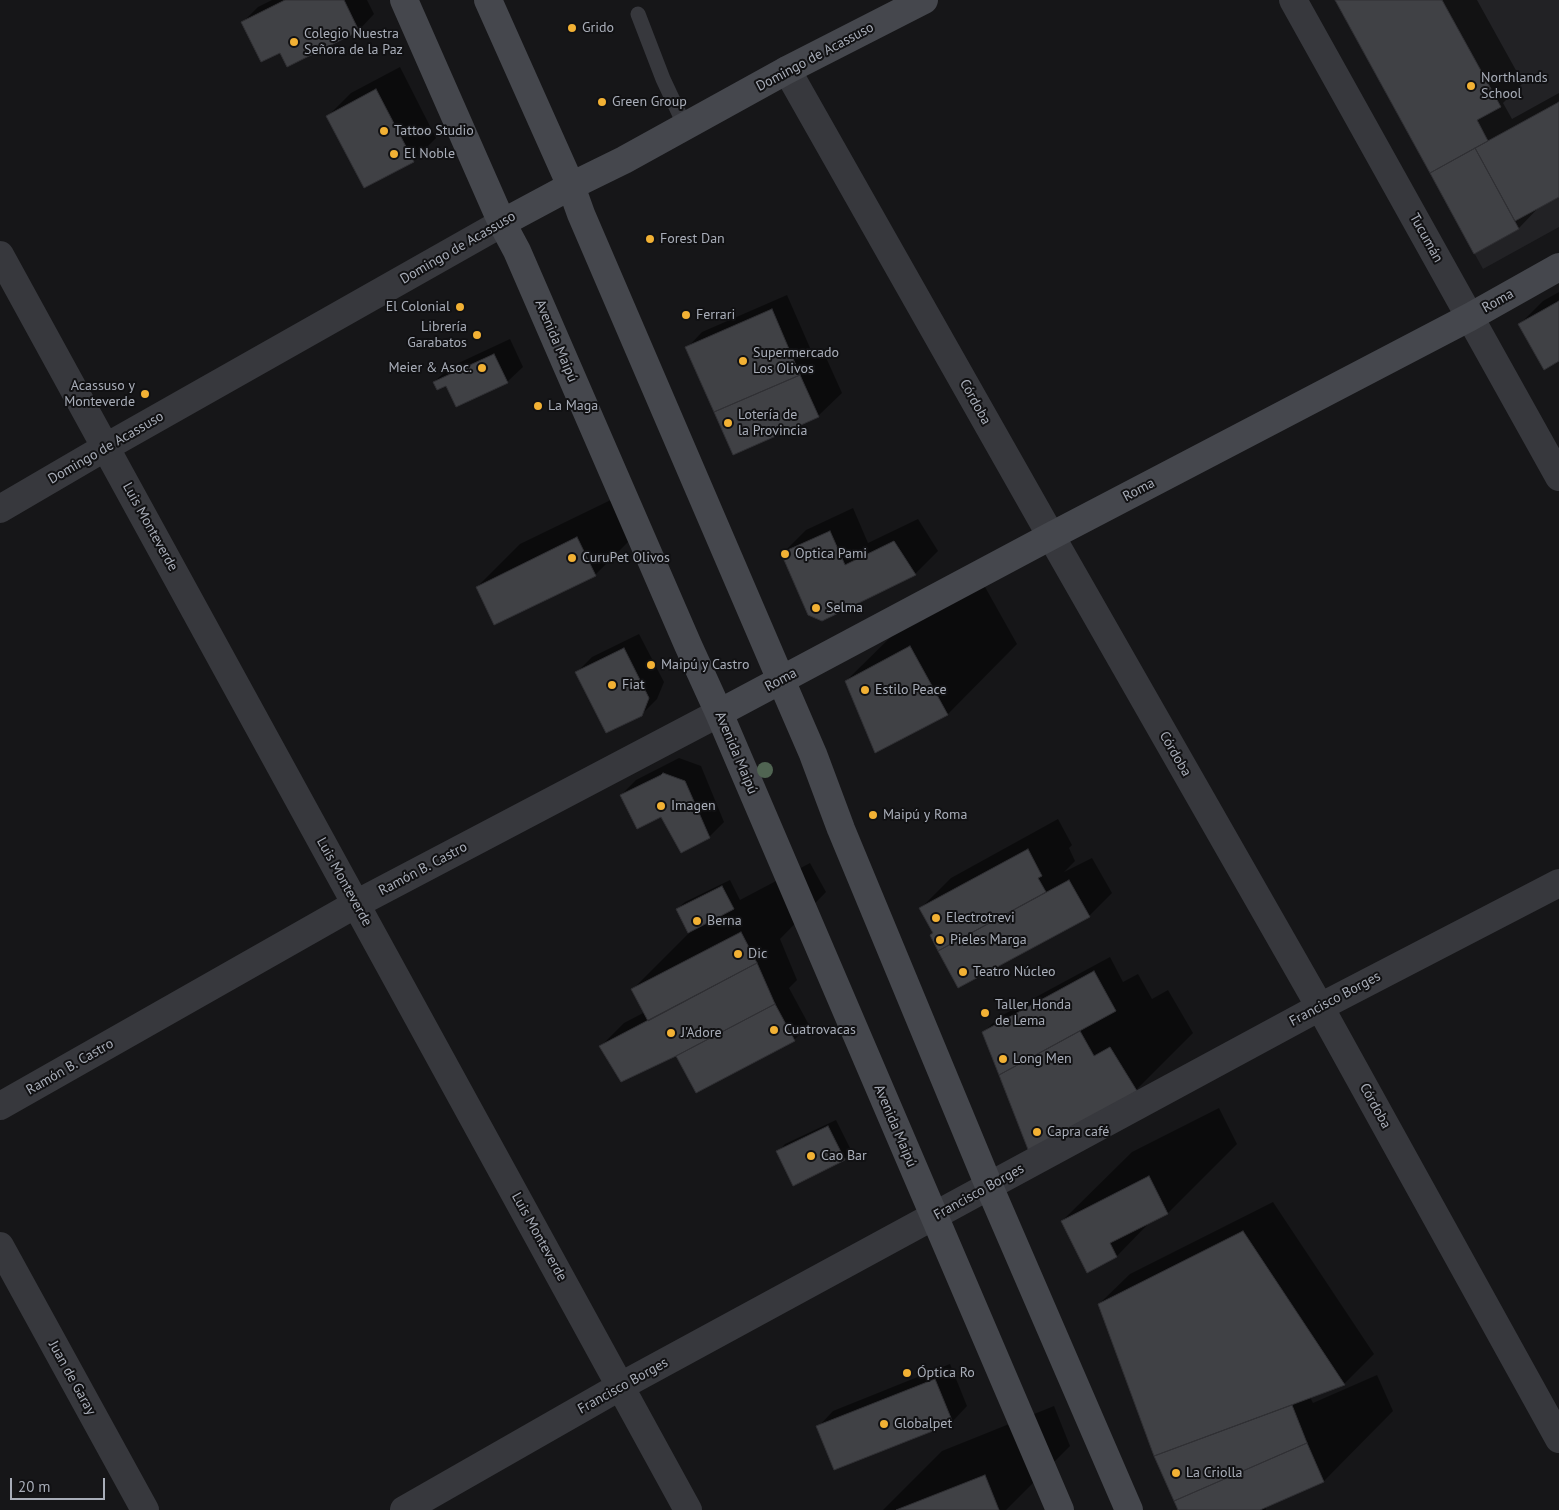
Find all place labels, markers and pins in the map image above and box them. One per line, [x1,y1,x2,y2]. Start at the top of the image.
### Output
place label: Grido [582,20,614,36]
marker: Grido [566,22,578,34]
place label: Colegio Nuestra Señora de la Paz [304,26,403,58]
marker: Colegio Nuestra Señora de la Paz [288,36,300,48]
place label: Northlands School [1481,70,1548,102]
marker: Northlands School [1465,80,1477,92]
place label: Green Group [612,94,687,110]
marker: Green Group [596,96,608,108]
place label: Tattoo Studio [394,123,474,139]
marker: Tattoo Studio [378,125,390,137]
place label: El Noble [404,146,455,162]
marker: El Noble [388,148,400,160]
place label: Forest Dan [660,231,725,247]
marker: Forest Dan [644,233,656,245]
place label: El Colonial [386,299,450,315]
marker: El Colonial [454,301,466,313]
place label: Ferrari [696,307,735,323]
marker: Ferrari [680,309,692,321]
place label: Librería Garabatos [407,319,467,352]
marker: Librería Garabatos [471,329,483,341]
place label: Supermercado Los Olivos [753,345,839,378]
marker: Supermercado Los Olivos [737,355,749,367]
place label: Meier & Asoc. [388,360,472,376]
marker: Meier & Asoc. [476,362,488,374]
place label: Acassuso y Monteverde [64,378,135,411]
marker: Acassuso y Monteverde [139,388,151,400]
place label: La Maga [548,398,598,414]
marker: La Maga [532,400,544,412]
place label: Lotería de la Provincia [738,407,807,440]
marker: Lotería de la Provincia [722,417,734,429]
place label: Optica Pami [795,546,867,562]
marker: Optica Pami [779,548,791,560]
place label: CuruPet Olivos [582,550,670,566]
marker: CuruPet Olivos [566,552,578,564]
place label: Selma [826,600,863,616]
marker: Selma [810,602,822,614]
place label: Maipú y Castro [661,657,749,673]
marker: Maipú y Castro [645,659,657,671]
place label: Fiat [622,677,645,693]
marker: Fiat [606,679,618,691]
place label: Estilo Peace [875,682,947,698]
marker: Estilo Peace [859,684,871,696]
place label: Imagen [671,798,716,814]
marker: Imagen [655,800,667,812]
place label: Maipú y Roma [883,807,967,823]
marker: Maipú y Roma [867,809,879,821]
place label: Electrotrevi [946,910,1015,926]
marker: Electrotrevi [930,912,942,924]
place label: Berna [707,913,742,929]
marker: Berna [691,915,703,927]
place label: Pieles Marga [950,932,1027,948]
marker: Pieles Marga [934,934,946,946]
place label: Dic [748,946,767,962]
marker: Dic [732,948,744,960]
place label: Teatro Núcleo [973,964,1056,980]
marker: Teatro Núcleo [957,966,969,978]
place label: Taller Honda de Lema [995,997,1071,1030]
marker: Taller Honda de Lema [979,1007,991,1019]
place label: Cuatrovacas [784,1022,856,1038]
marker: Cuatrovacas [768,1024,780,1036]
place label: J'Adore [681,1025,722,1041]
marker: J'Adore [665,1027,677,1039]
place label: Long Men [1013,1051,1072,1067]
marker: Long Men [997,1053,1009,1065]
place label: Capra café [1047,1124,1109,1140]
marker: Capra café [1031,1126,1043,1138]
place label: Cao Bar [821,1148,867,1164]
marker: Cao Bar [805,1150,817,1162]
place label: Óptica Ro [917,1365,975,1381]
marker: Óptica Ro [901,1367,913,1379]
place label: Globalpet [894,1416,952,1432]
marker: Globalpet [878,1418,890,1430]
place label: La Criolla [1186,1465,1243,1481]
marker: La Criolla [1170,1467,1182,1479]

